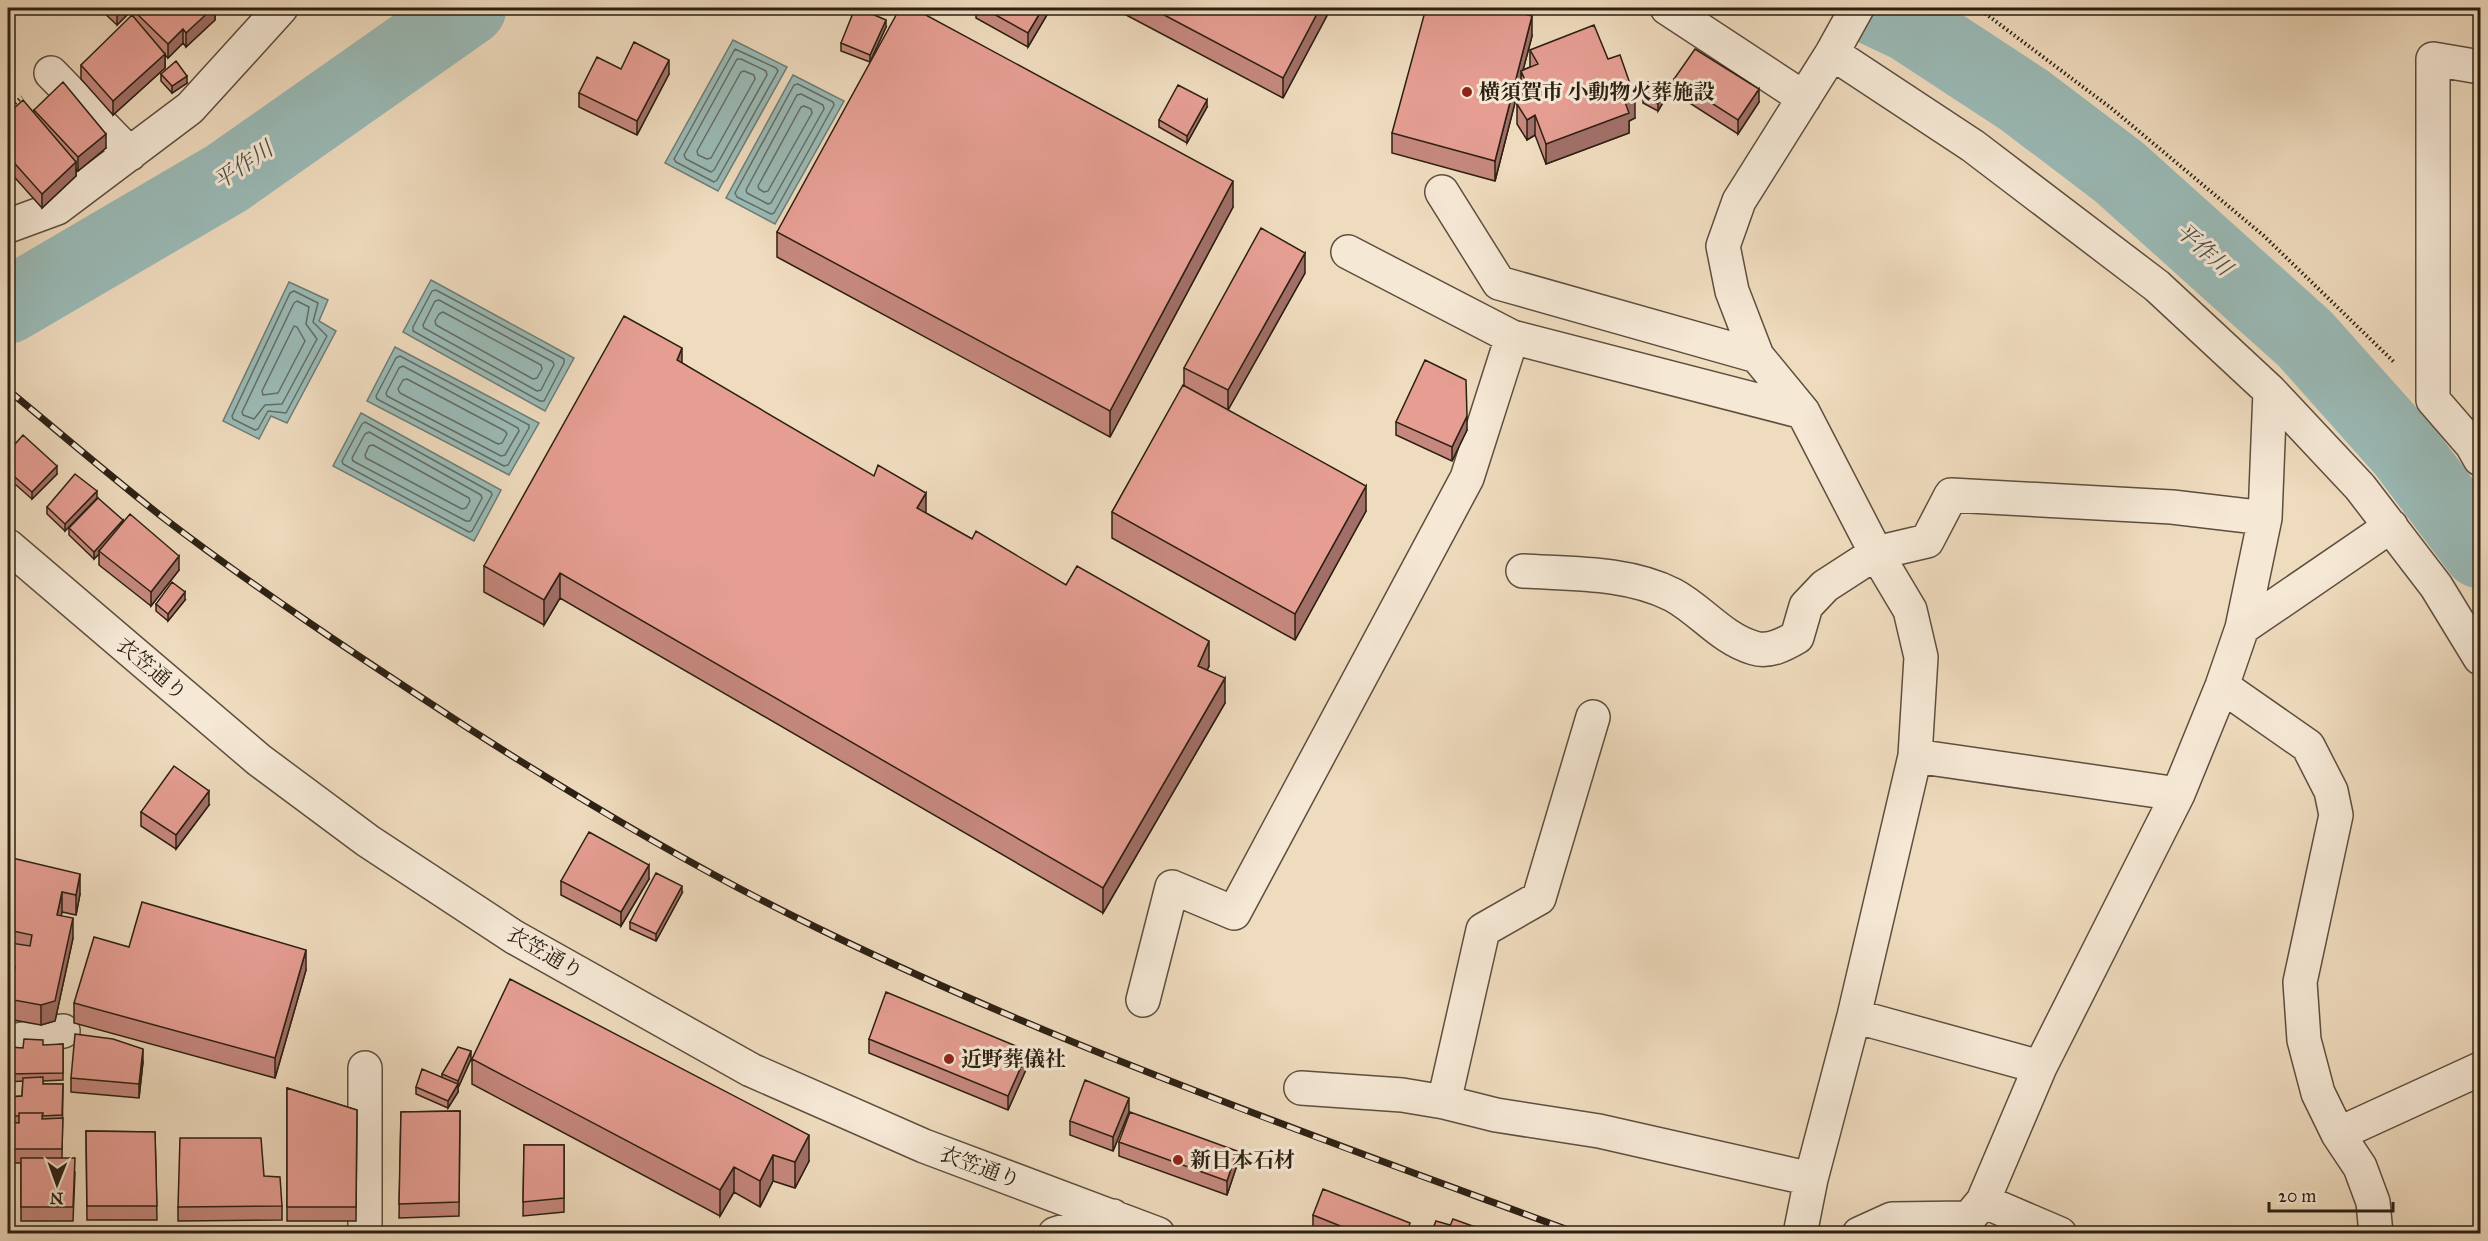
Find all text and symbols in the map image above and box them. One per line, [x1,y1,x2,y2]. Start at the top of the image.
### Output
place label: 横須賀市 小動物火葬施設 [1479,79,1715,105]
marker: 横須賀市 小動物火葬施設 [1460,85,1474,99]
water label: 平作川 [208,134,280,195]
water label: 平作川 [2170,217,2239,282]
street label: 衣笠通り [111,632,193,706]
street label: 衣笠通り [502,921,588,985]
place label: 近野葬儀社 [961,1046,1066,1072]
marker: 近野葬儀社 [942,1052,956,1066]
street label: 衣笠通り [936,1140,1024,1194]
place label: 新日本石材 [1190,1147,1295,1173]
marker: 新日本石材 [1171,1153,1185,1167]
north arrow [27,1154,87,1214]
scale bar [2269,1175,2394,1213]
text: 20 m [2278,1185,2316,1207]
text: N [49,1189,64,1208]

